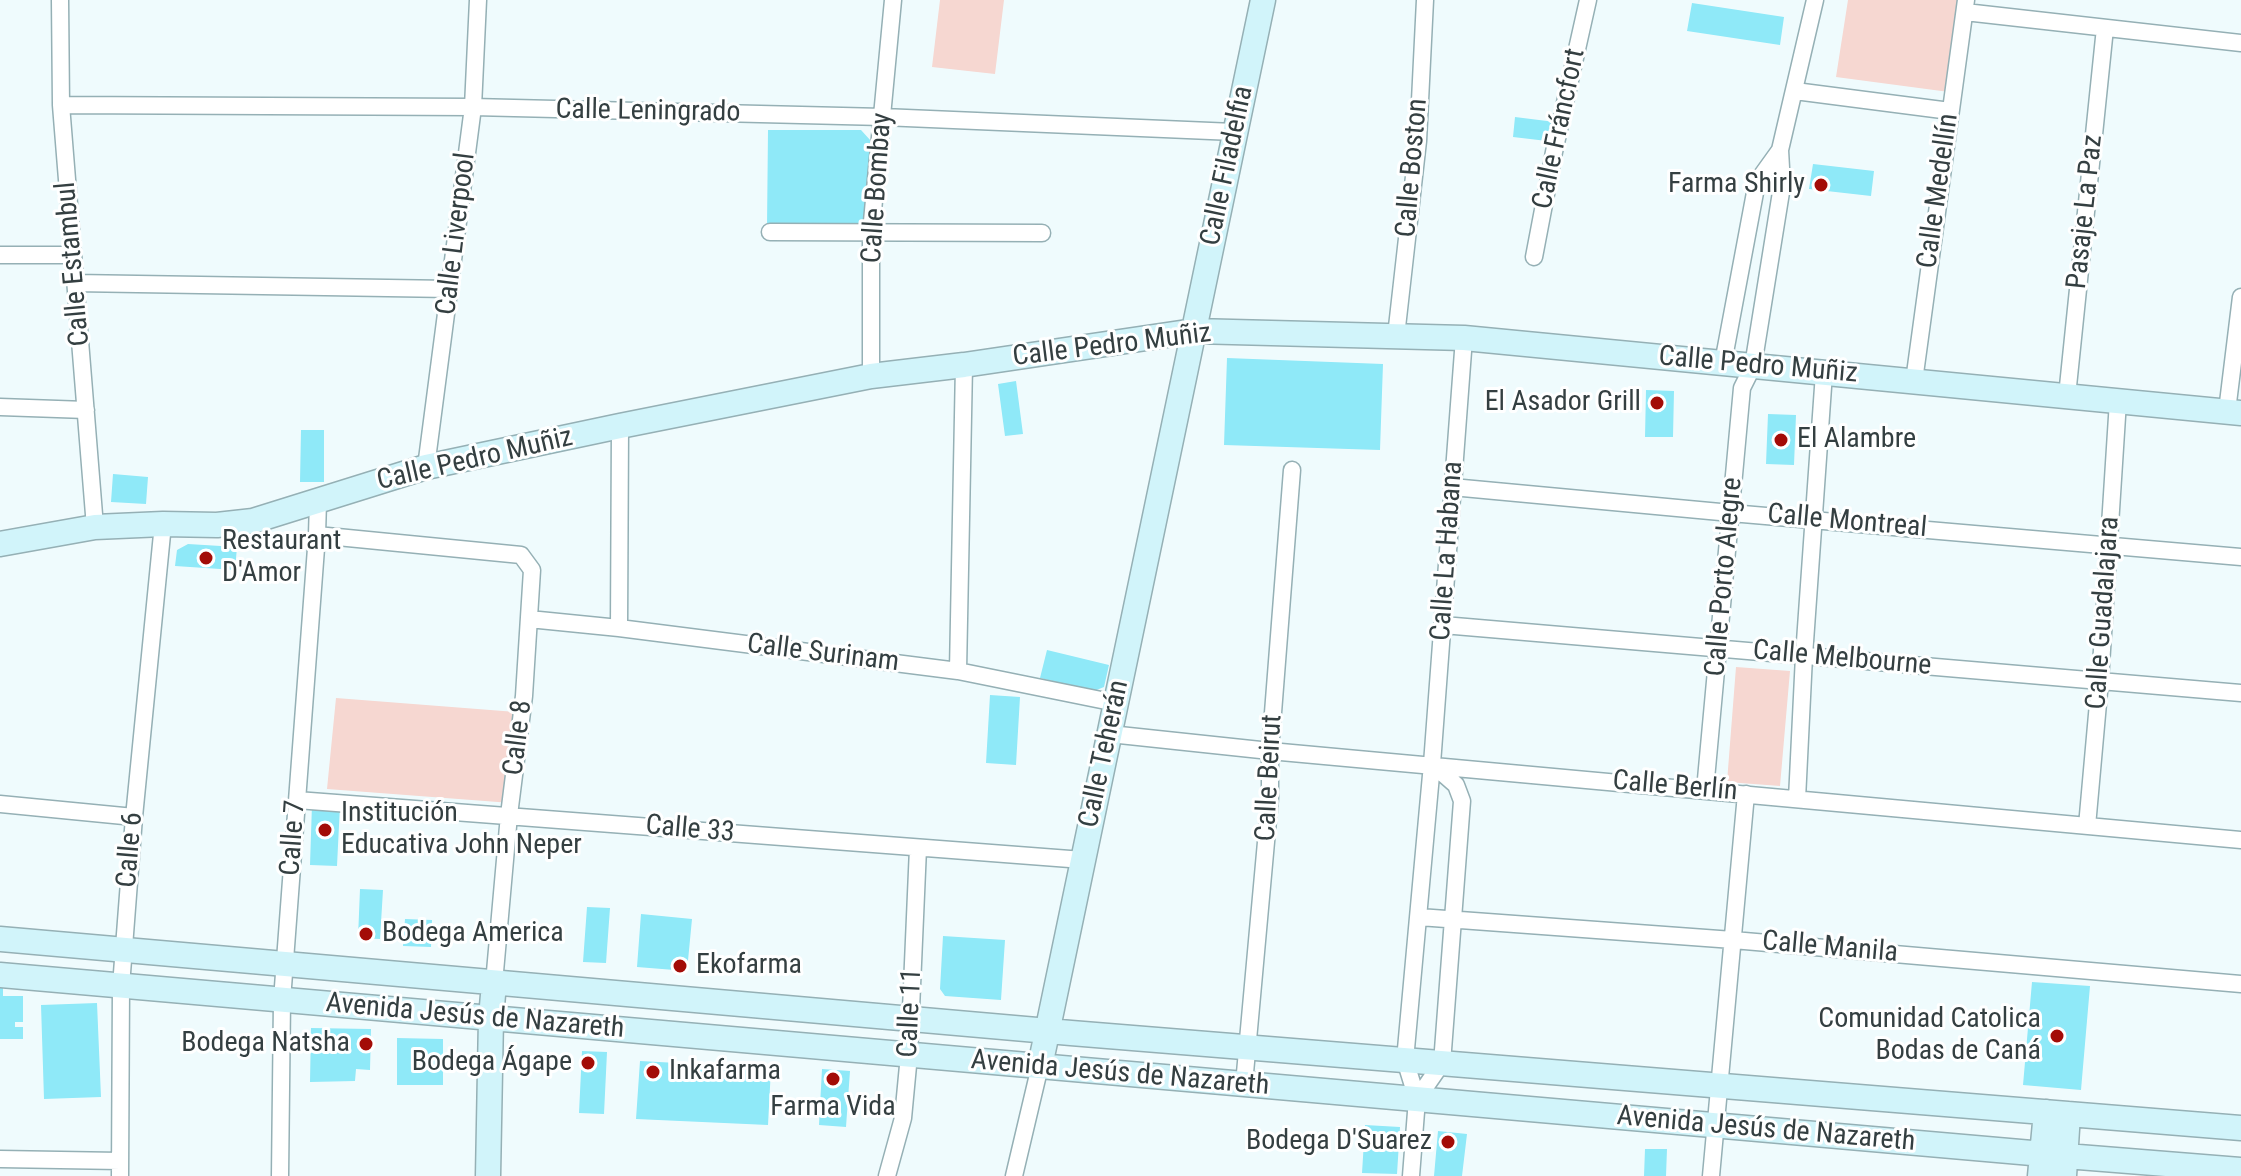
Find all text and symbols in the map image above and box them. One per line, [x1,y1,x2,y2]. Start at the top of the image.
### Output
street label: Calle Fráncfort [1527,46,1593,212]
street label: Calle Filadelfia [1195,83,1261,249]
street label: Calle Leningrado [555,94,741,130]
street label: Calle Boston [1390,97,1436,239]
street label: Calle Medellín [1912,111,1966,271]
street label: Calle Bombay [856,112,900,264]
street label: Pasaje La Paz [2061,133,2111,291]
street label: Calle Liverpool [430,151,484,317]
place label: Farma Shirly [1668,168,1805,202]
marker: Farma Shirly [1812,176,1830,194]
street label: Calle Estambul [50,180,98,348]
street label: Calle Pedro Muñiz [1011,317,1213,375]
street label: Calle Pedro Muñiz [1657,341,1859,391]
place label: El Asador Grill [1485,386,1641,420]
marker: El Asador Grill [1648,394,1666,412]
street label: Calle Pedro Muñiz [374,421,576,499]
place label: El Alambre [1797,423,1916,457]
marker: El Alambre [1772,431,1790,449]
street label: Calle La Habana [1425,460,1471,642]
street label: Calle Porto Alegre [1700,476,1750,678]
street label: Calle Montreal [1766,498,1928,546]
street label: Calle Guadalajara [2080,515,2128,711]
place label: Restaurant D'Amor [222,525,341,591]
marker: Restaurant D'Amor [197,549,215,567]
street label: Calle Surinam [745,628,901,680]
street label: Calle Melbourne [1751,634,1933,684]
street label: Calle Teherán [1073,677,1137,831]
street label: Calle 8 [498,698,540,778]
street label: Calle Beirut [1250,714,1290,842]
street label: Calle Berlín [1611,765,1739,809]
place label: Institución Educativa John Neper [341,797,582,863]
street label: Calle 7 [275,799,313,877]
street label: Calle 33 [644,809,736,851]
street label: Calle 6 [111,811,151,889]
marker: Institución Educativa John Neper [316,821,334,839]
place label: Bodega America [382,917,564,951]
marker: Bodega America [357,925,375,943]
street label: Calle Manila [1761,925,1899,971]
place label: Ekofarma [696,949,802,983]
marker: Ekofarma [671,957,689,975]
street label: Calle 11 [892,968,930,1058]
street label: Avenida Jesús de Nazareth [324,987,626,1047]
place label: Comunidad Catolica Bodas de Caná [1818,1003,2041,1069]
place label: Bodega Natsha [181,1027,350,1061]
marker: Comunidad Catolica Bodas de Caná [2048,1027,2066,1045]
marker: Bodega Natsha [357,1035,375,1053]
street label: Avenida Jesús de Nazareth [969,1044,1271,1104]
place label: Bodega Ágape [412,1046,572,1080]
marker: Bodega Ágape [579,1054,597,1072]
place label: Inkafarma [669,1055,781,1089]
marker: Inkafarma [644,1063,662,1081]
marker: Farma Vida [824,1070,842,1088]
place label: Farma Vida [770,1091,896,1125]
street label: Avenida Jesús de Nazareth [1615,1100,1917,1160]
place label: Bodega D'Suarez [1246,1125,1432,1159]
marker: Bodega D'Suarez [1439,1133,1457,1151]

